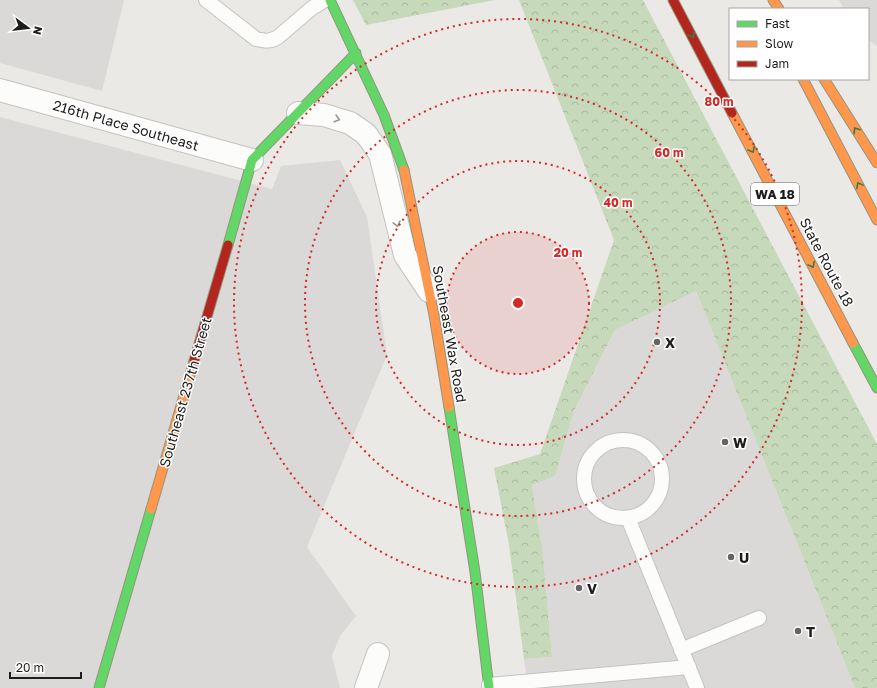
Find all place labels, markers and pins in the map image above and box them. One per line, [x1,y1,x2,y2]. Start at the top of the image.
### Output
centre of rings [511,296,525,310]
place label: X [665,334,675,351]
marker: X [652,337,662,347]
place label: W [733,434,747,451]
marker: W [720,437,730,447]
place label: U [739,549,749,566]
marker: U [726,552,736,562]
place label: V [587,580,597,597]
marker: V [574,583,584,593]
place label: T [806,623,815,640]
marker: T [793,626,803,636]

